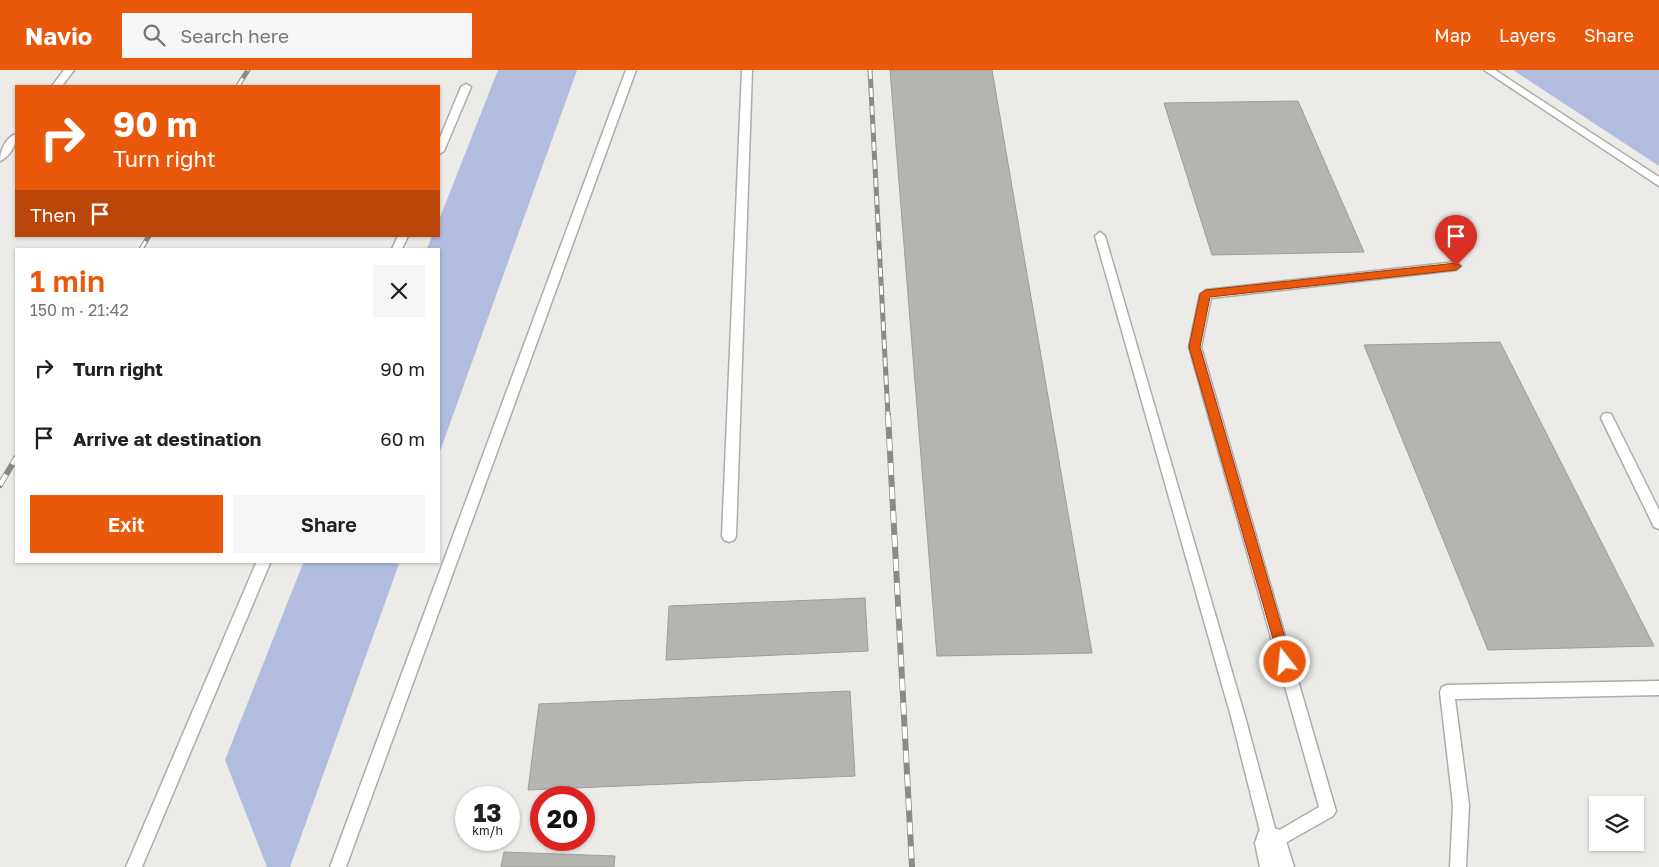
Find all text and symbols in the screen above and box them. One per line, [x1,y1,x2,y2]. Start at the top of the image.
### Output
search box [122,13,472,58]
text: Navio [25,21,92,50]
icon: search [140,21,168,49]
text: Search here [180,24,289,47]
text: Map [1434,24,1471,46]
text: Layers [1499,24,1556,46]
text: Share [1584,24,1634,46]
text: 90 m [113,103,197,145]
icon: right [30,105,95,170]
text: Turn right [113,145,216,172]
icon: arrive [86,200,114,228]
text: Then [30,203,76,226]
pin [1435,215,1477,266]
icon: arrive [1442,222,1470,250]
text: 1 min [30,263,105,299]
button: close [373,265,425,317]
text: 150 m · 21:42 [30,300,129,320]
icon: right [30,354,58,382]
text: Turn right [73,357,163,380]
text: 90 m [380,357,425,380]
icon: arrive [30,424,58,452]
text: Arrive at destination [73,427,261,450]
text: 60 m [380,427,425,450]
button: Exit [30,495,223,553]
button: Share [233,495,425,553]
position arrow [1258,635,1310,687]
speed limit sign: 20 [530,786,595,851]
map controls [1589,796,1644,851]
button: layers [1589,796,1644,851]
text: 13 [473,797,502,828]
text: km/h [472,823,503,838]

